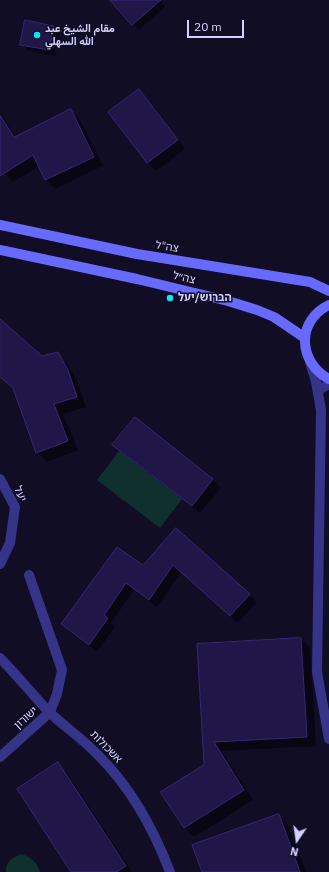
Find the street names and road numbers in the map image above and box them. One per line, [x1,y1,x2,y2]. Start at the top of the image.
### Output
street label: צה"ל [154,239,180,255]
street label: צה״ל [171,269,197,287]
street label: יעל [11,484,29,504]
street label: ישורון [11,704,41,732]
street label: אשכולות [87,728,125,766]

